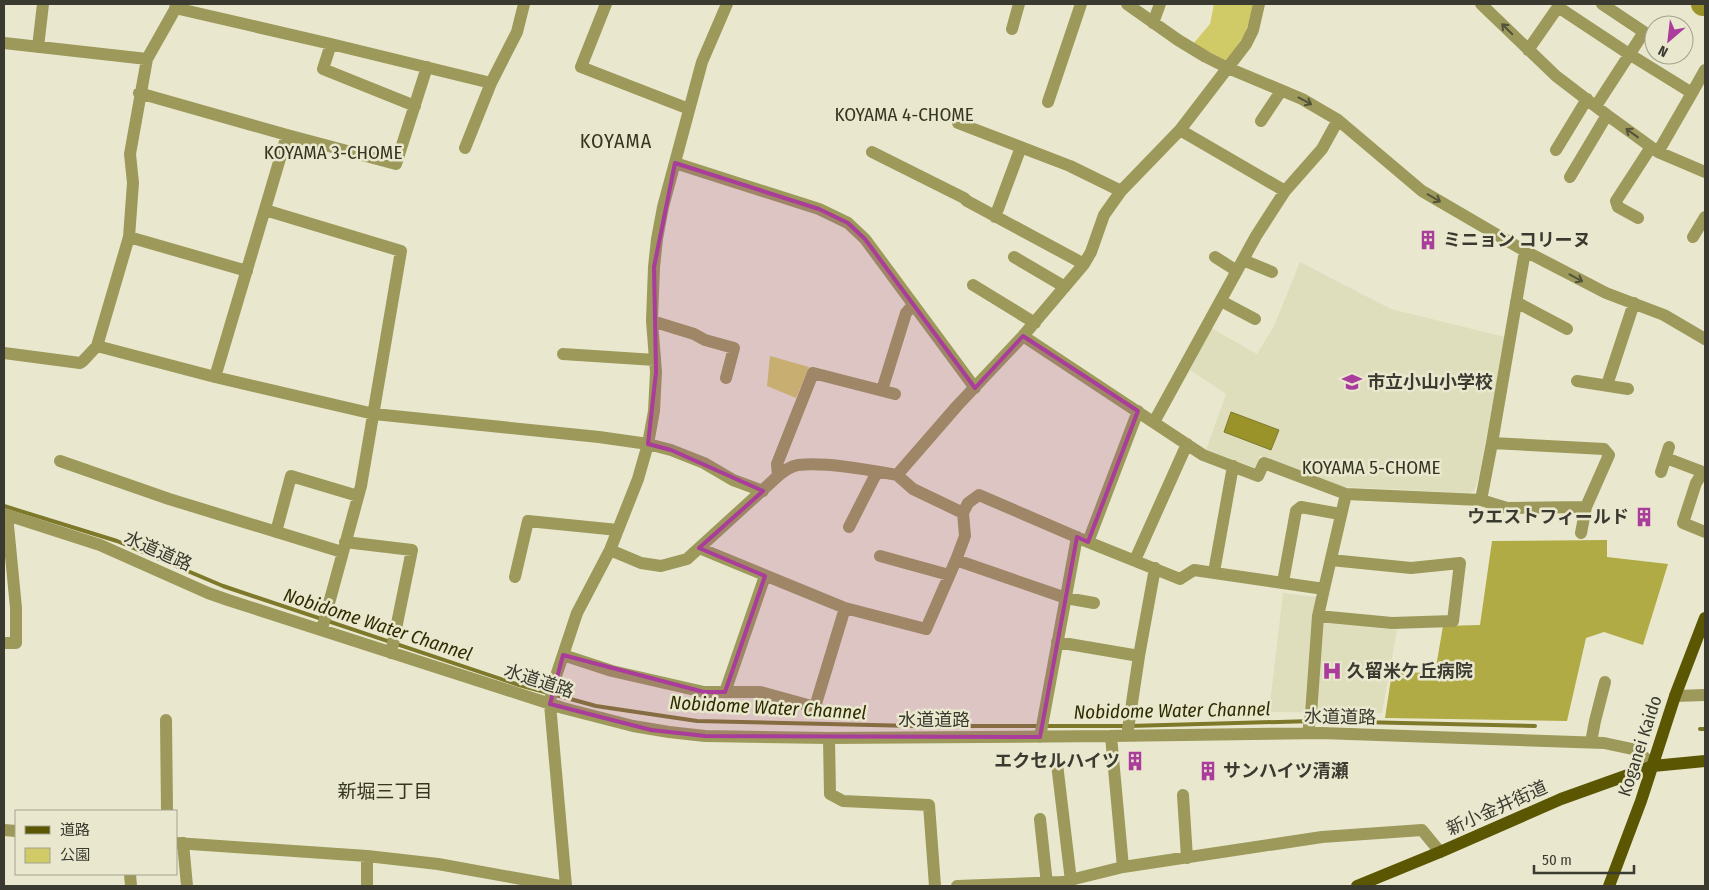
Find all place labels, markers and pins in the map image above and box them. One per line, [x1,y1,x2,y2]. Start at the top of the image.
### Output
building icon: ミニョン コリーヌ [1417,229,1439,251]
place label: ミニョン コリーヌ [1443,229,1591,251]
school or university icon: 市立小山小学校 [1341,371,1363,393]
place label: 市立小山小学校 [1367,371,1493,393]
place label: ウエストフィールド [1467,506,1629,528]
building icon: ウエストフィールド [1633,506,1655,528]
hospital icon: 久留米ケ丘病院 [1321,660,1343,682]
place label: 久留米ケ丘病院 [1347,660,1473,682]
place label: エクセルハイツ [994,750,1120,772]
building icon: エクセルハイツ [1124,750,1146,772]
building icon: サンハイツ清瀬 [1197,760,1219,782]
place label: サンハイツ清瀬 [1223,760,1349,782]

